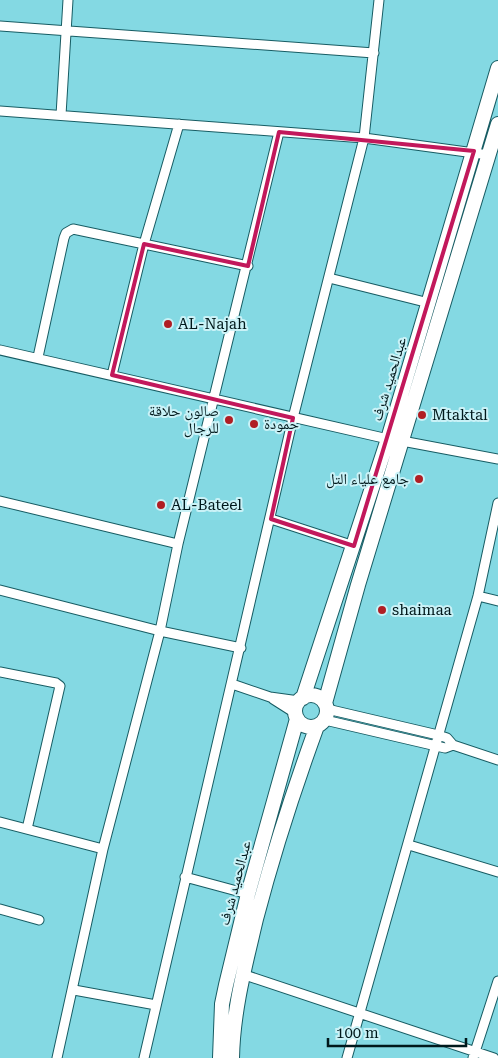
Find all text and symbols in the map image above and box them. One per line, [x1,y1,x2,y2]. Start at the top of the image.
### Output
place label: AL-Najah [178,315,247,333]
marker: AL-Najah [162,318,174,330]
street label: عبدالحميد شرف [368,334,410,423]
place label: صالون حلاقة للرجال [149,402,219,438]
place label: Mtaktal [432,406,488,424]
marker: Mtaktal [416,409,428,421]
marker: صالون حلاقة للرجال [223,414,235,426]
place label: حمودة [264,415,300,433]
marker: حمودة [248,418,260,430]
place label: جامع علياء التل [326,470,409,489]
marker: جامع علياء التل [413,473,425,485]
place label: AL-Bateel [171,496,242,514]
marker: AL-Bateel [155,499,167,511]
place label: shaimaa [392,601,452,619]
marker: shaimaa [376,604,388,616]
street label: عبدالحميد شرف [215,838,255,927]
scale bar [328,1016,466,1048]
text: 100 m [336,1024,379,1042]

